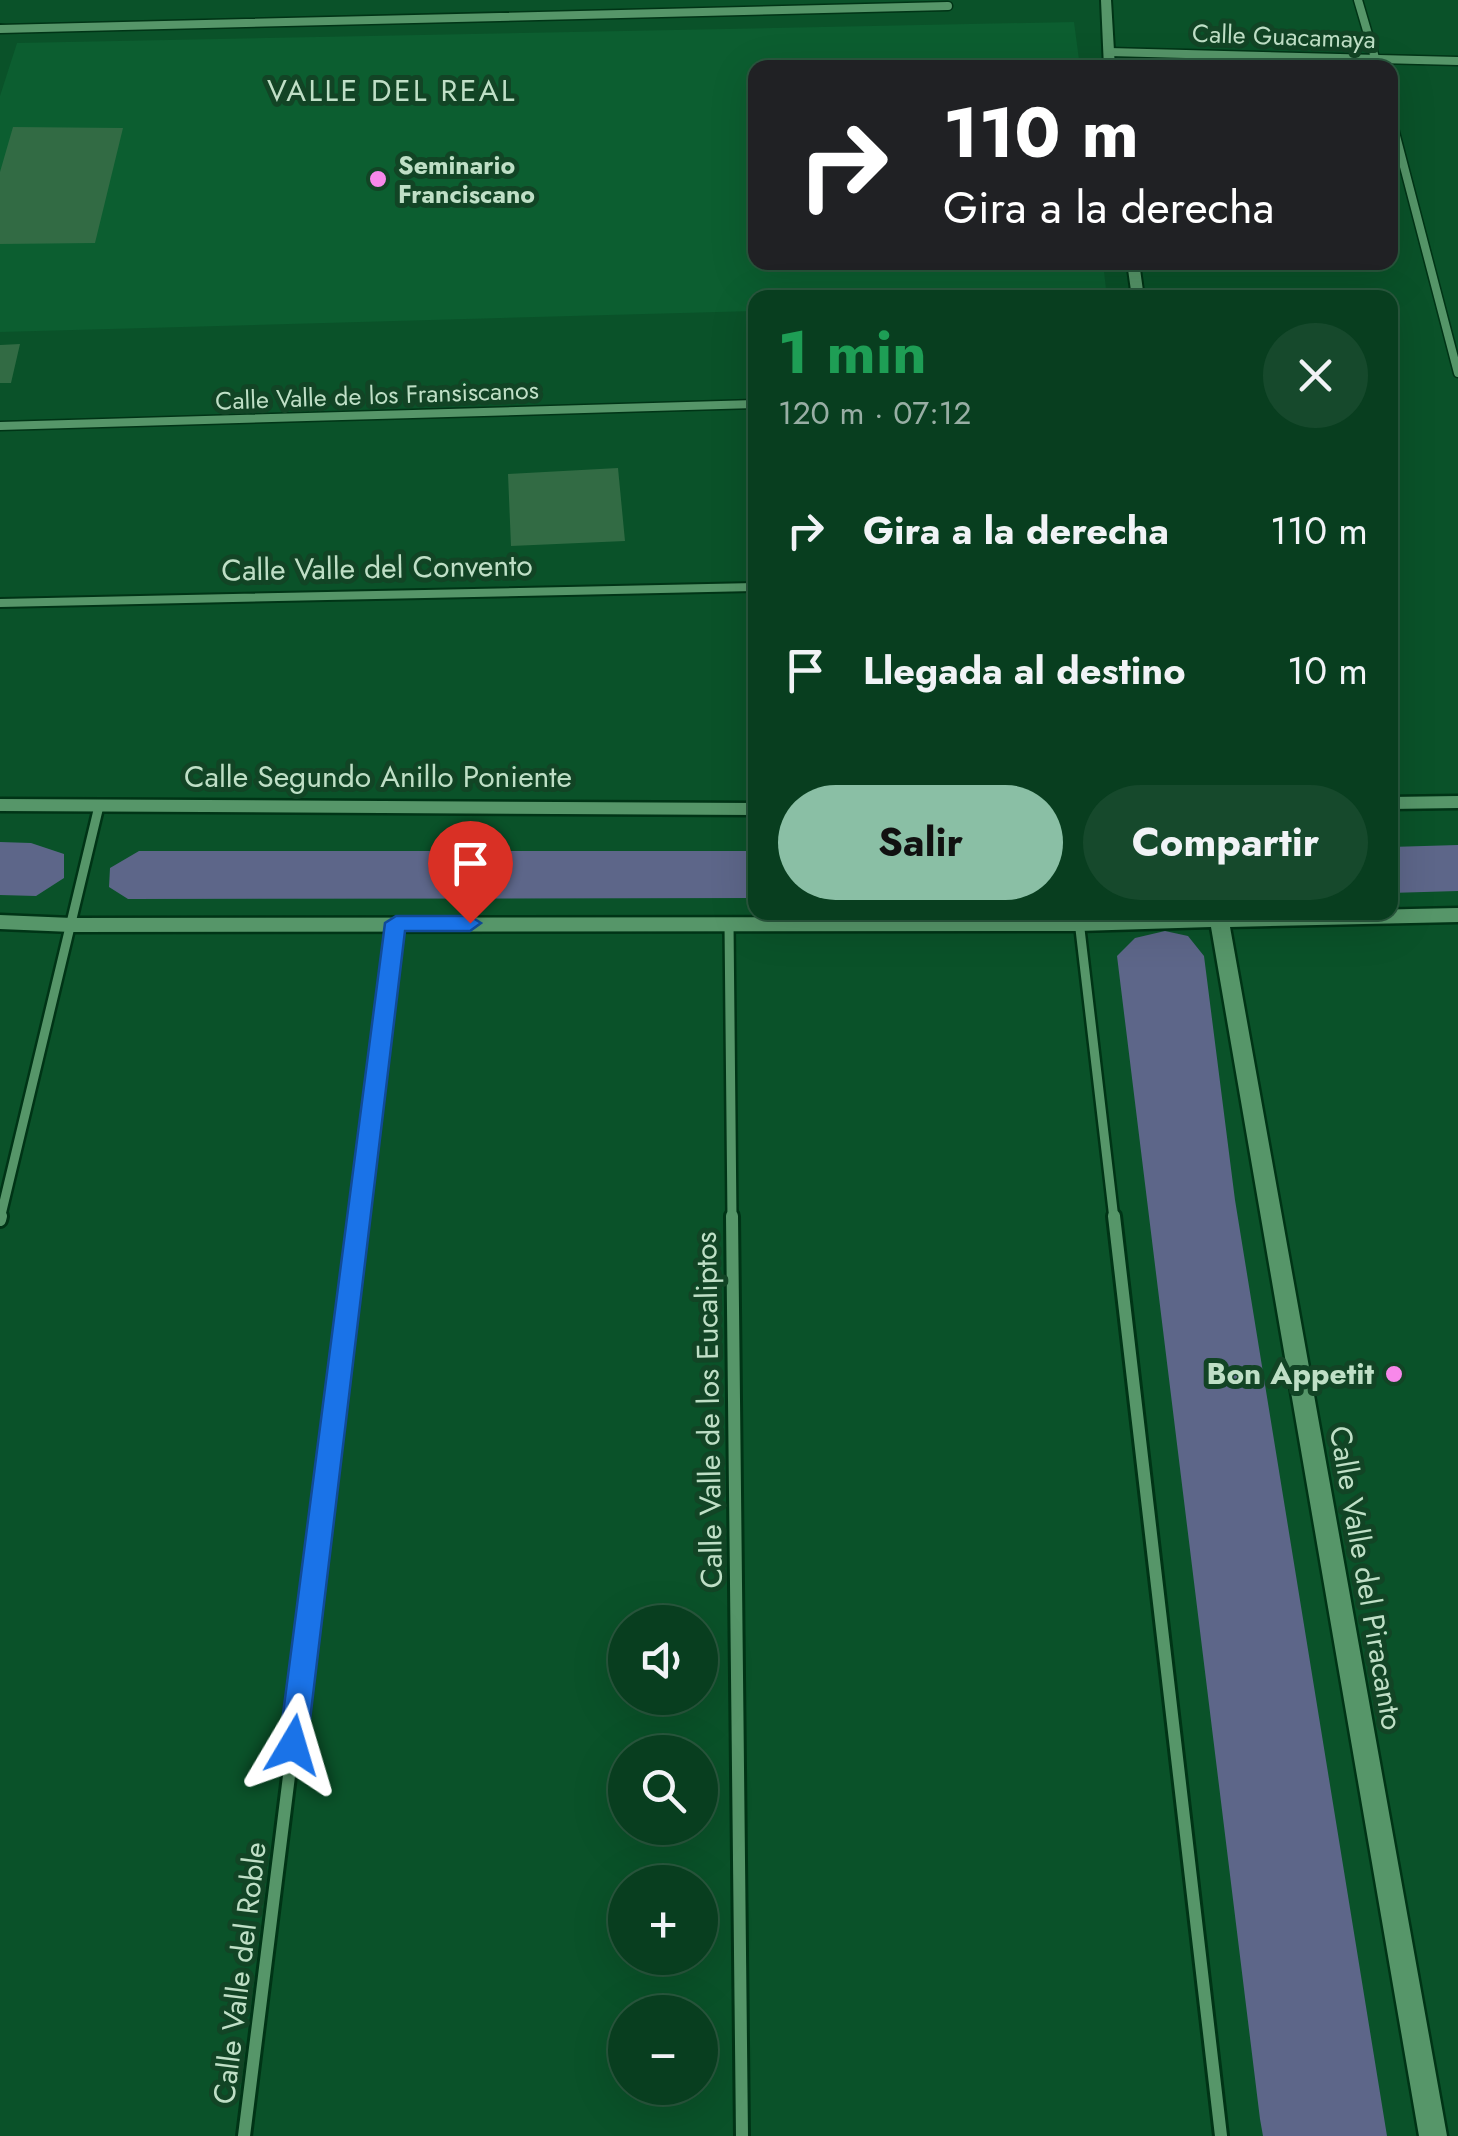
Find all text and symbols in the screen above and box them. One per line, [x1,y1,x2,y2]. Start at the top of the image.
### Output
street label: Calle Guacamaya [1191,15,1377,57]
district label: VALLE DEL REAL [267,69,517,112]
text: 110 m [943,82,1139,183]
icon: right [778,100,908,230]
place label: Seminario Franciscano [398,147,535,212]
marker: Seminario Franciscano [367,168,389,190]
text: Gira a la derecha [943,175,1274,240]
text: 1 min [778,309,927,396]
button: close [1263,323,1368,428]
street label: Calle Valle de los Fransiscanos [215,371,539,419]
text: 120 m · 07:12 [778,390,971,436]
icon: right [778,503,833,558]
text: Gira a la derecha [863,503,1169,558]
text: 110 m [1270,503,1368,558]
street label: Calle Valle del Convento [221,543,533,592]
icon: arrive [778,643,833,698]
text: Llegada al destino [863,643,1186,698]
text: 10 m [1287,643,1368,698]
street label: Calle Segundo Anillo Poniente [184,755,572,798]
button: Salir [778,785,1063,900]
button: Compartir [1083,785,1368,900]
pin [428,821,513,924]
icon: arrive [443,836,498,891]
street label: Calle Valle de los Eucaliptos [684,1231,733,1589]
place label: Bon Appetit [1207,1352,1374,1395]
marker: Bon Appetit [1383,1363,1405,1385]
street label: Calle Valle del Piracanto [1319,1422,1414,1733]
map controls [608,1605,718,2105]
button: sound [608,1605,718,1715]
position arrow [241,1693,345,1797]
button: search [608,1735,718,1845]
street label: Calle Valle del Roble [202,1839,277,2106]
button: + [608,1865,718,1975]
button: − [608,1995,718,2105]

